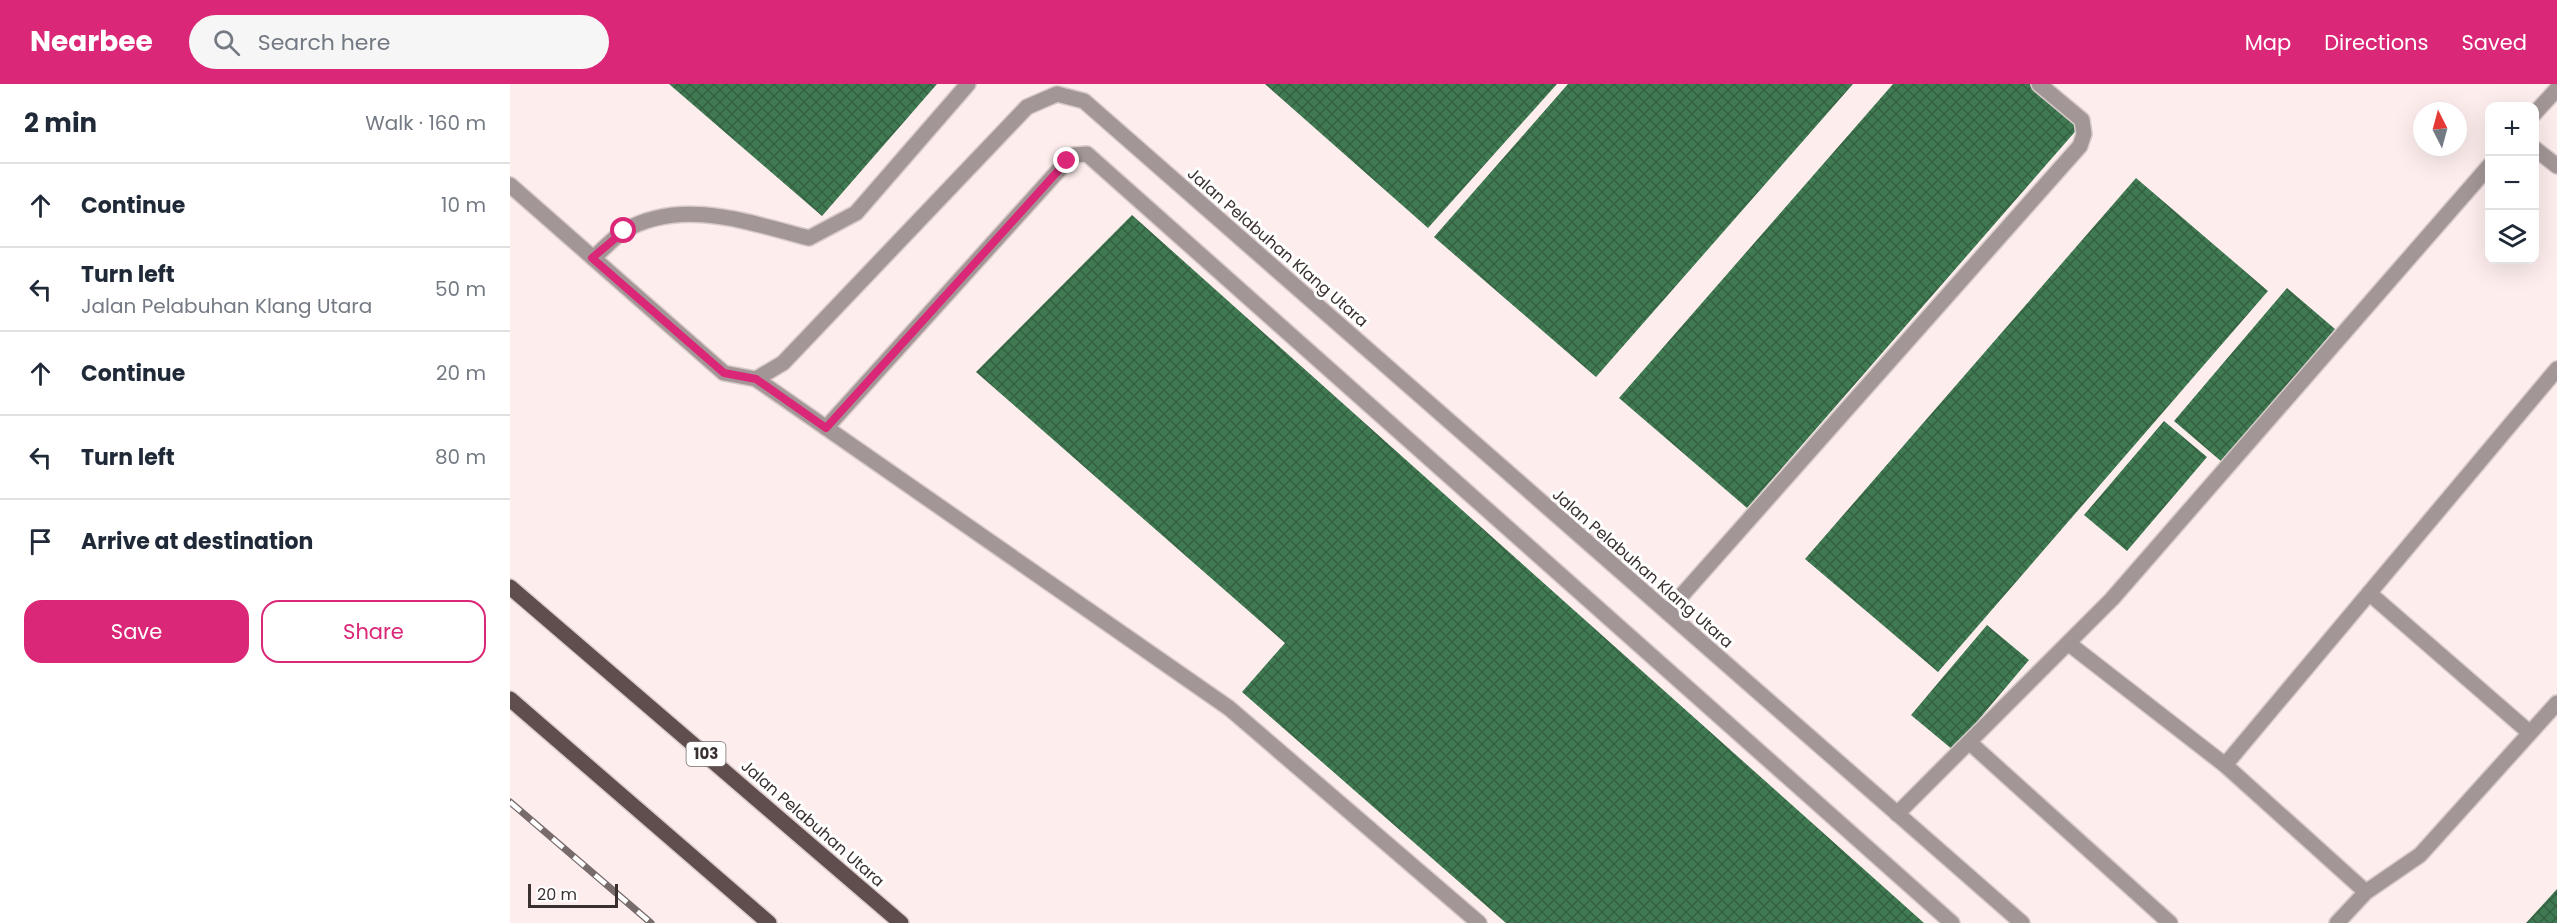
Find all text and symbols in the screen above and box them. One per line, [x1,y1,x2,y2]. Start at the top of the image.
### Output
search box [189,15,609,69]
text: Nearbee [30,22,153,61]
icon: search [210,26,243,59]
text: Search here [258,27,390,58]
text: Map [2245,28,2291,57]
text: Directions [2324,28,2428,57]
text: Saved [2461,28,2527,57]
north arrow [2413,102,2467,156]
map controls [2485,102,2539,264]
button: + [2485,102,2539,156]
text: 2 min [24,105,97,141]
text: Walk · 160 m [365,109,486,137]
route end [1053,147,1079,173]
button: − [2485,156,2539,210]
street label: Jalan Pelabuhan Klang Utara [1182,162,1373,332]
icon: ahead [24,189,57,222]
text: Continue [81,190,185,221]
text: 10 m [441,191,486,219]
button: layers [2485,210,2539,264]
route start [610,217,636,243]
text: Turn left [81,259,175,290]
icon: left [24,273,57,306]
text: 50 m [435,275,486,303]
text: Jalan Pelabuhan Klang Utara [81,292,372,320]
icon: ahead [24,357,57,390]
text: Continue [81,358,185,389]
text: 20 m [436,359,486,387]
icon: left [24,441,57,474]
text: Turn left [81,442,175,473]
text: 80 m [435,443,486,471]
street label: Jalan Pelabuhan Klang Utara [1547,483,1738,653]
icon: arrive [24,525,57,558]
text: Arrive at destination [81,526,313,557]
button: Save [24,600,249,663]
button: Share [261,600,486,663]
road number: 103 [686,742,726,766]
street label: Jalan Pelabuhan Utara [736,755,889,892]
scale bar [528,881,618,908]
text: 20 m [537,883,577,906]

